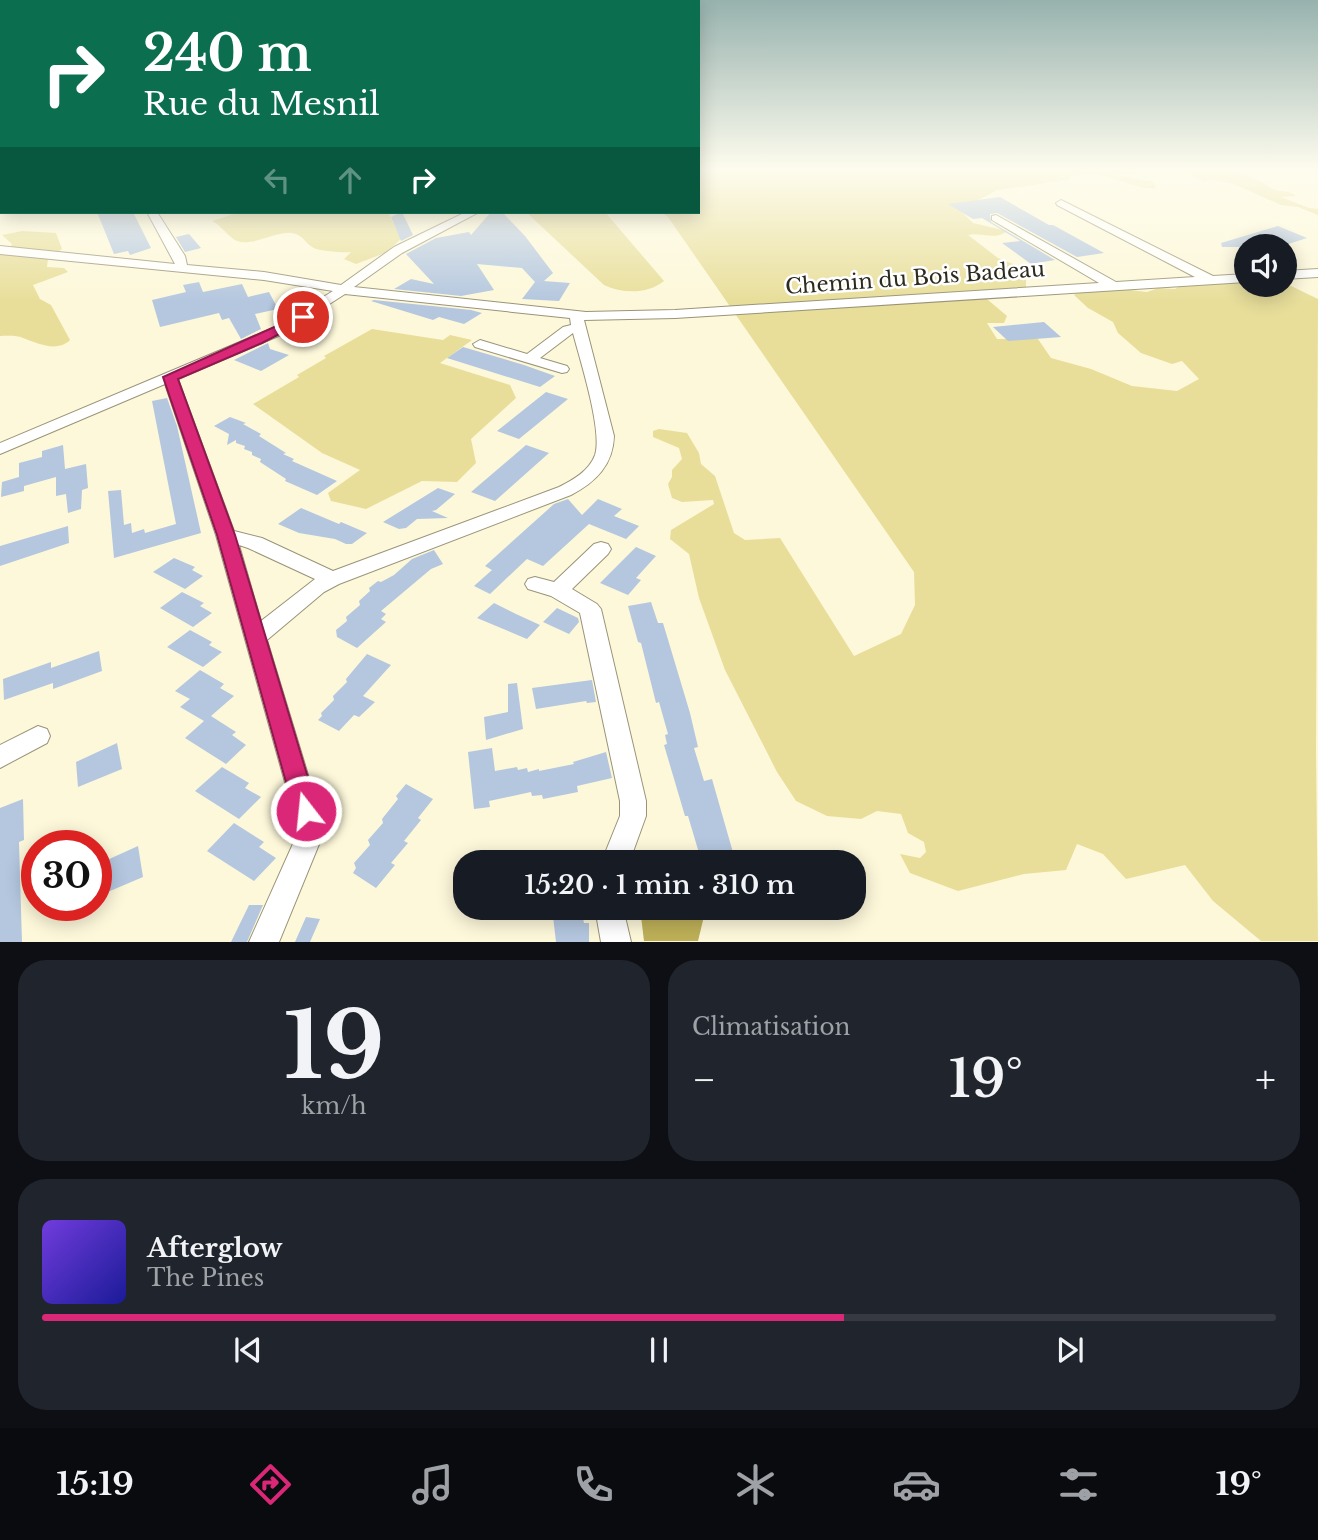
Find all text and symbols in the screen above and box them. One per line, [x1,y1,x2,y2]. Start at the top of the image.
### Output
text: 240 m [143,23,312,84]
icon: right [28,28,119,119]
text: Rue du Mesnil [143,84,380,124]
icon: left [258,161,296,199]
icon: ahead [331,161,369,199]
icon: right [404,161,442,199]
map controls [1234,234,1297,297]
button: sound [1234,234,1297,297]
street label: Chemin du Bois Badeau [784,256,1046,300]
pin [273,287,333,347]
icon: arrive [284,298,322,336]
position arrow [269,774,343,848]
speed limit sign: 30 [21,830,112,921]
text: 15:20 · 1 min · 310 m [524,869,795,901]
text: 19 [283,990,385,1103]
text: Climatisation [692,1013,850,1041]
text: 19° [948,1047,1023,1111]
text: − [692,1056,716,1103]
text: + [1255,1056,1276,1103]
text: km/h [301,1092,367,1120]
text: Afterglow [147,1232,283,1264]
text: The Pines [147,1264,264,1292]
icon: previous [229,1331,267,1369]
icon: pause [640,1331,678,1369]
icon: next [1051,1331,1089,1369]
icon: directions [246,1460,295,1509]
icon: music [408,1460,457,1509]
icon: phone [569,1460,618,1509]
icon: climate [731,1460,780,1509]
icon: car [892,1460,941,1509]
icon: filters [1054,1460,1103,1509]
text: 15:19 [56,1464,134,1504]
text: 19° [1215,1464,1262,1504]

